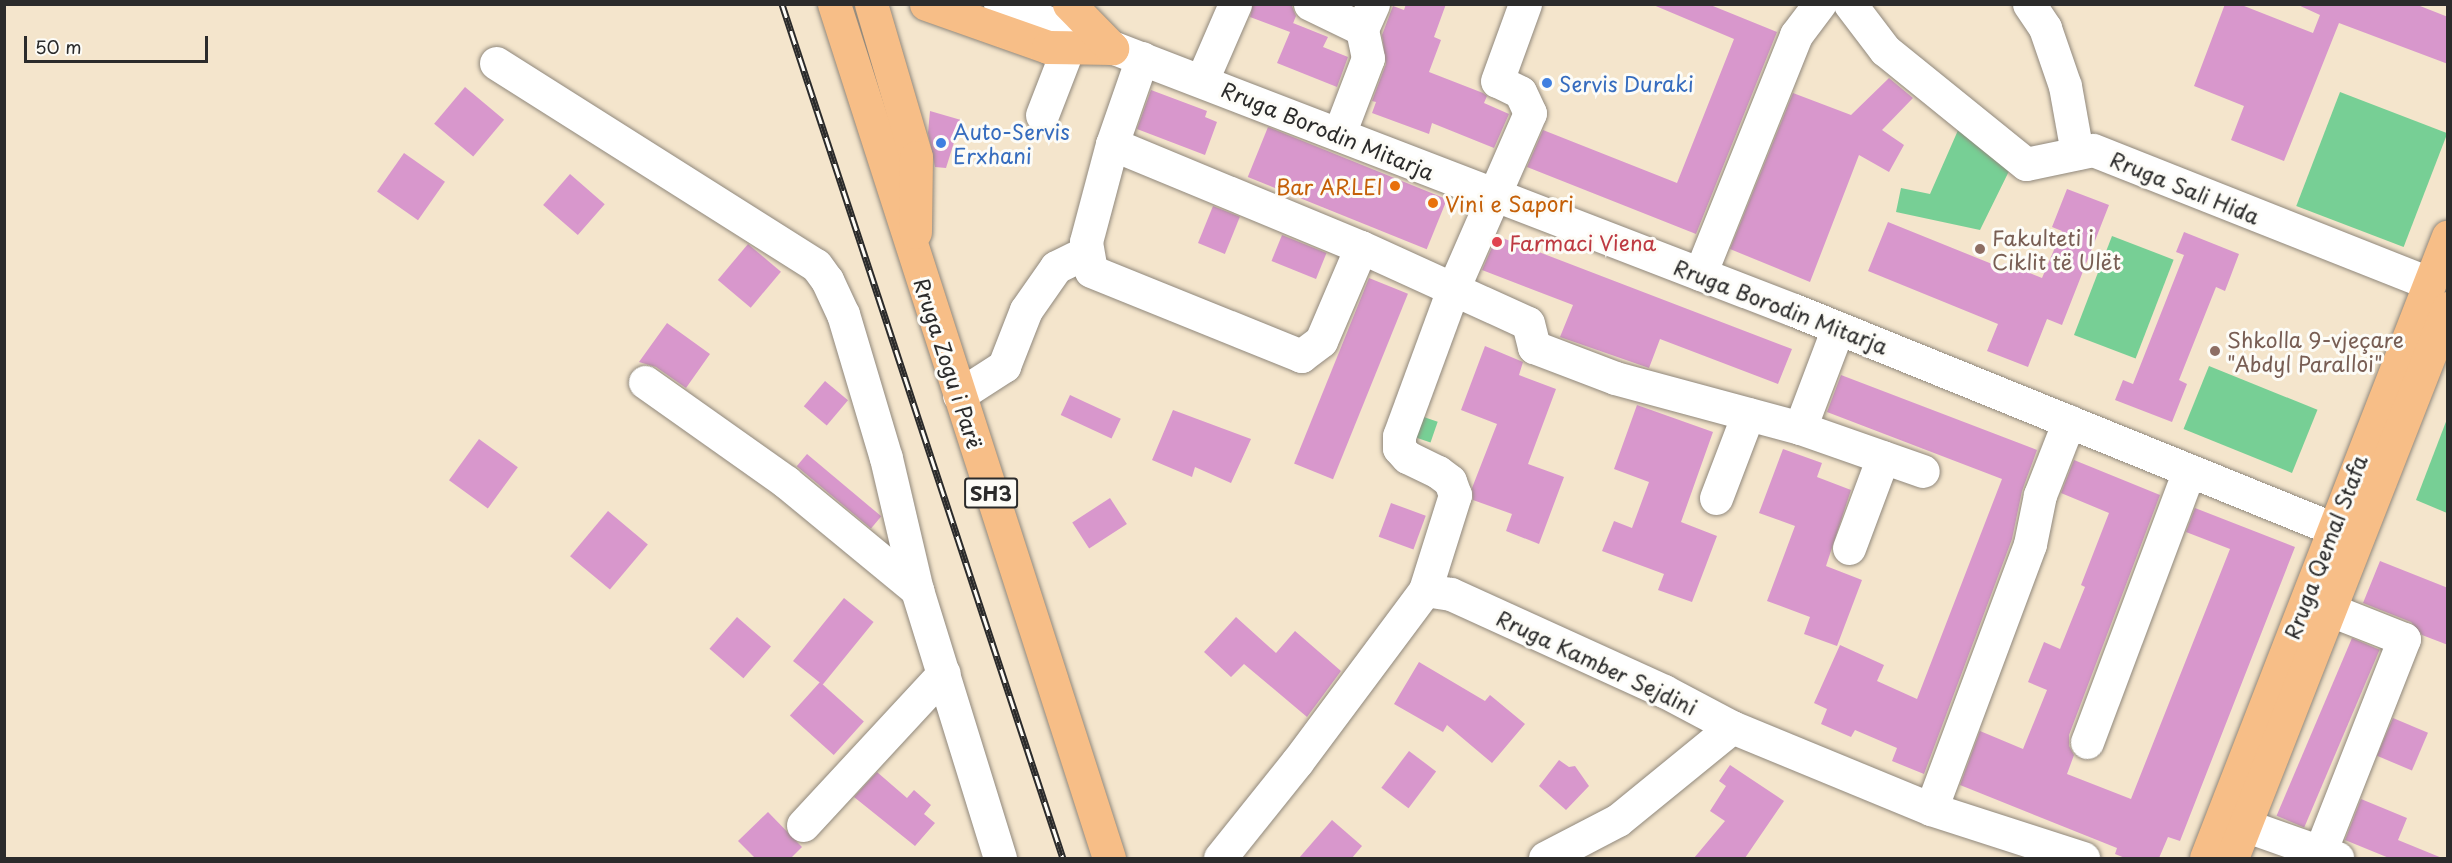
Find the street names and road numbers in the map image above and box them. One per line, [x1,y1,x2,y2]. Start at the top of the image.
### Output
street label: Rruga Borodin Mitarja [1218,76,1438,184]
street label: Rruga Sali Hida [2106,145,2264,229]
street label: Rruga Borodin Mitarja [1671,254,1891,358]
street label: Rruga Zogu i Parë [909,273,989,453]
street label: Rruga Qemal Stafa [2278,451,2372,643]
road number: SH3 [964,476,1018,510]
street label: Rruga Kamber Sejdini [1491,604,1703,720]

